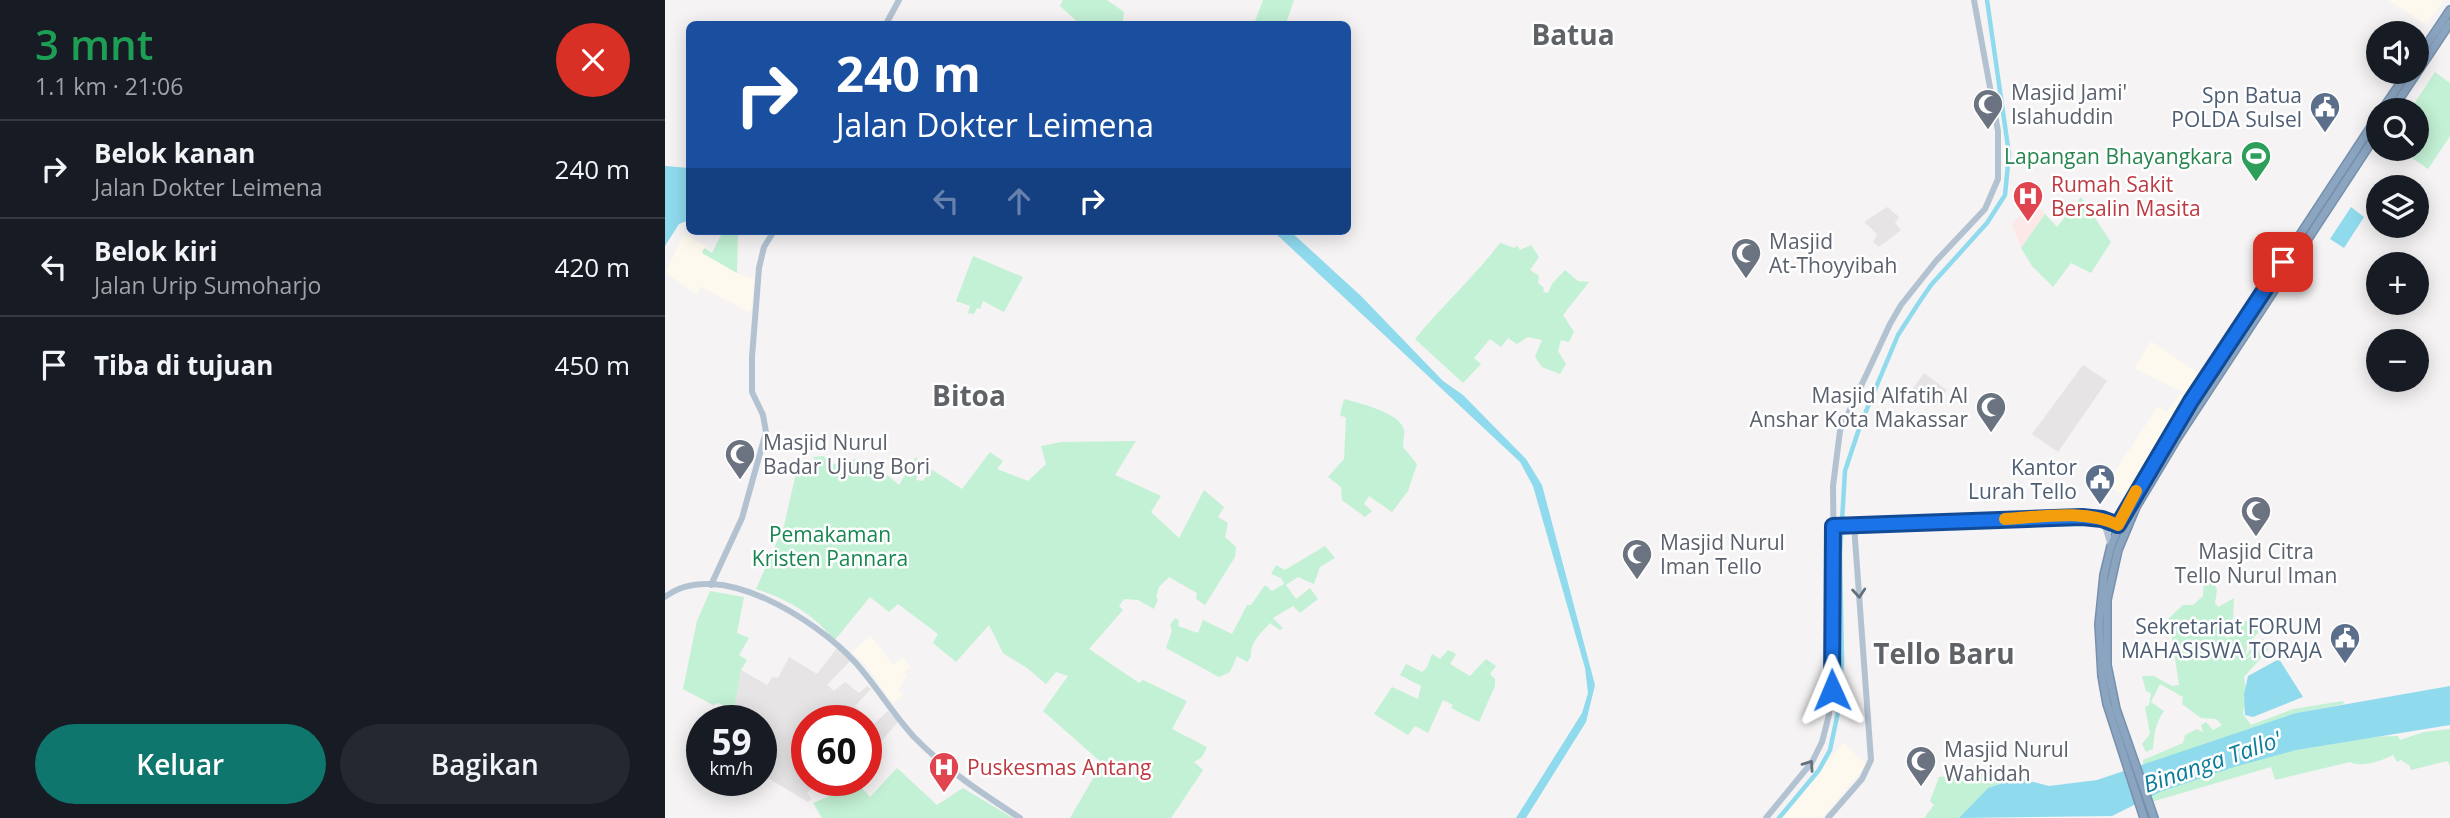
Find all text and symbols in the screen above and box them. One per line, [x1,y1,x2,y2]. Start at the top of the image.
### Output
text: 3 mnt [35,15,153,72]
district label: Batua [1531,15,1615,53]
map controls [2366,21,2429,392]
button: sound [2366,21,2429,84]
button: close [556,23,630,97]
text: 240 m [836,40,981,106]
icon: right [721,49,812,140]
text: 1.1 km · 21:06 [35,70,183,102]
place label: Masjid Jami' Islahuddin [2011,78,2127,130]
place label: Spn Batua POLDA Sulsel [2171,81,2302,133]
mosque icon: Masjid Jami' Islahuddin [1971,87,2005,131]
public building icon: Spn Batua POLDA Sulsel [2308,90,2342,134]
button: search [2366,98,2429,161]
text: Jalan Dokter Leimena [836,103,1154,146]
text: Belok kanan [94,135,255,171]
sports icon: Lapangan Bhayangkara [2239,139,2273,183]
place label: Lapangan Bhayangkara [2004,142,2233,170]
icon: right [35,150,73,188]
text: 240 m [555,151,630,187]
place label: Rumah Sakit Bersalin Masita [2051,170,2201,222]
text: Jalan Dokter Leimena [94,171,323,203]
button: layers [2366,175,2429,238]
hospital icon: Rumah Sakit Bersalin Masita [2011,179,2045,223]
icon: left [927,182,965,220]
icon: ahead [1000,182,1038,220]
icon: right [1073,182,1111,220]
place label: Masjid At-Thoyyibah [1769,227,1897,279]
pin [2253,232,2313,292]
text: Belok kiri [94,233,218,269]
mosque icon: Masjid At-Thoyyibah [1729,236,1763,280]
icon: arrive [2264,243,2302,281]
icon: left [35,248,73,286]
text: 420 m [555,249,630,285]
button: + [2366,252,2429,315]
text: Jalan Urip Sumoharjo [94,269,321,301]
button: − [2366,329,2429,392]
icon: arrive [35,346,73,384]
text: Tiba di tujuan [94,347,273,383]
text: 450 m [555,347,630,383]
district label: Bitoa [932,376,1006,414]
place label: Masjid Alfatih Al Anshar Kota Makassar [1750,381,1968,433]
mosque icon: Masjid Alfatih Al Anshar Kota Makassar [1974,390,2008,434]
place label: Masjid Nurul Badar Ujung Bori [763,428,930,480]
mosque icon: Masjid Nurul Badar Ujung Bori [723,437,757,481]
place label: Kantor Lurah Tello [1968,453,2077,505]
public building icon: Kantor Lurah Tello [2083,462,2117,506]
mosque icon: Masjid Citra Tello Nurul Iman [2239,494,2273,538]
park label: Pemakaman Kristen Pannara [752,520,908,572]
place label: Masjid Nurul Iman Tello [1660,528,1785,580]
mosque icon: Masjid Nurul Iman Tello [1620,537,1654,581]
place label: Masjid Citra Tello Nurul Iman [2175,537,2337,589]
one-way arrow [1851,588,1866,599]
place label: Sekretariat FORUM MAHASISWA TORAJA [2121,612,2323,664]
public building icon: Sekretariat FORUM MAHASISWA TORAJA [2328,621,2362,665]
district label: Tello Baru [1873,634,2015,672]
position arrow [1795,653,1869,727]
speed limit sign: 60 [791,705,882,796]
text: 59 [711,718,752,765]
water label: Binanga Tallo' [2139,722,2286,800]
button: Keluar [35,724,326,804]
button: Bagikan [340,724,630,804]
place label: Masjid Nurul Wahidah [1944,735,2069,787]
mosque icon: Masjid Nurul Wahidah [1904,744,1938,788]
hospital icon: Puskesmas Antang [927,750,961,794]
place label: Puskesmas Antang [967,753,1152,781]
text: km/h [710,756,753,780]
one-way arrow [1801,760,1813,773]

